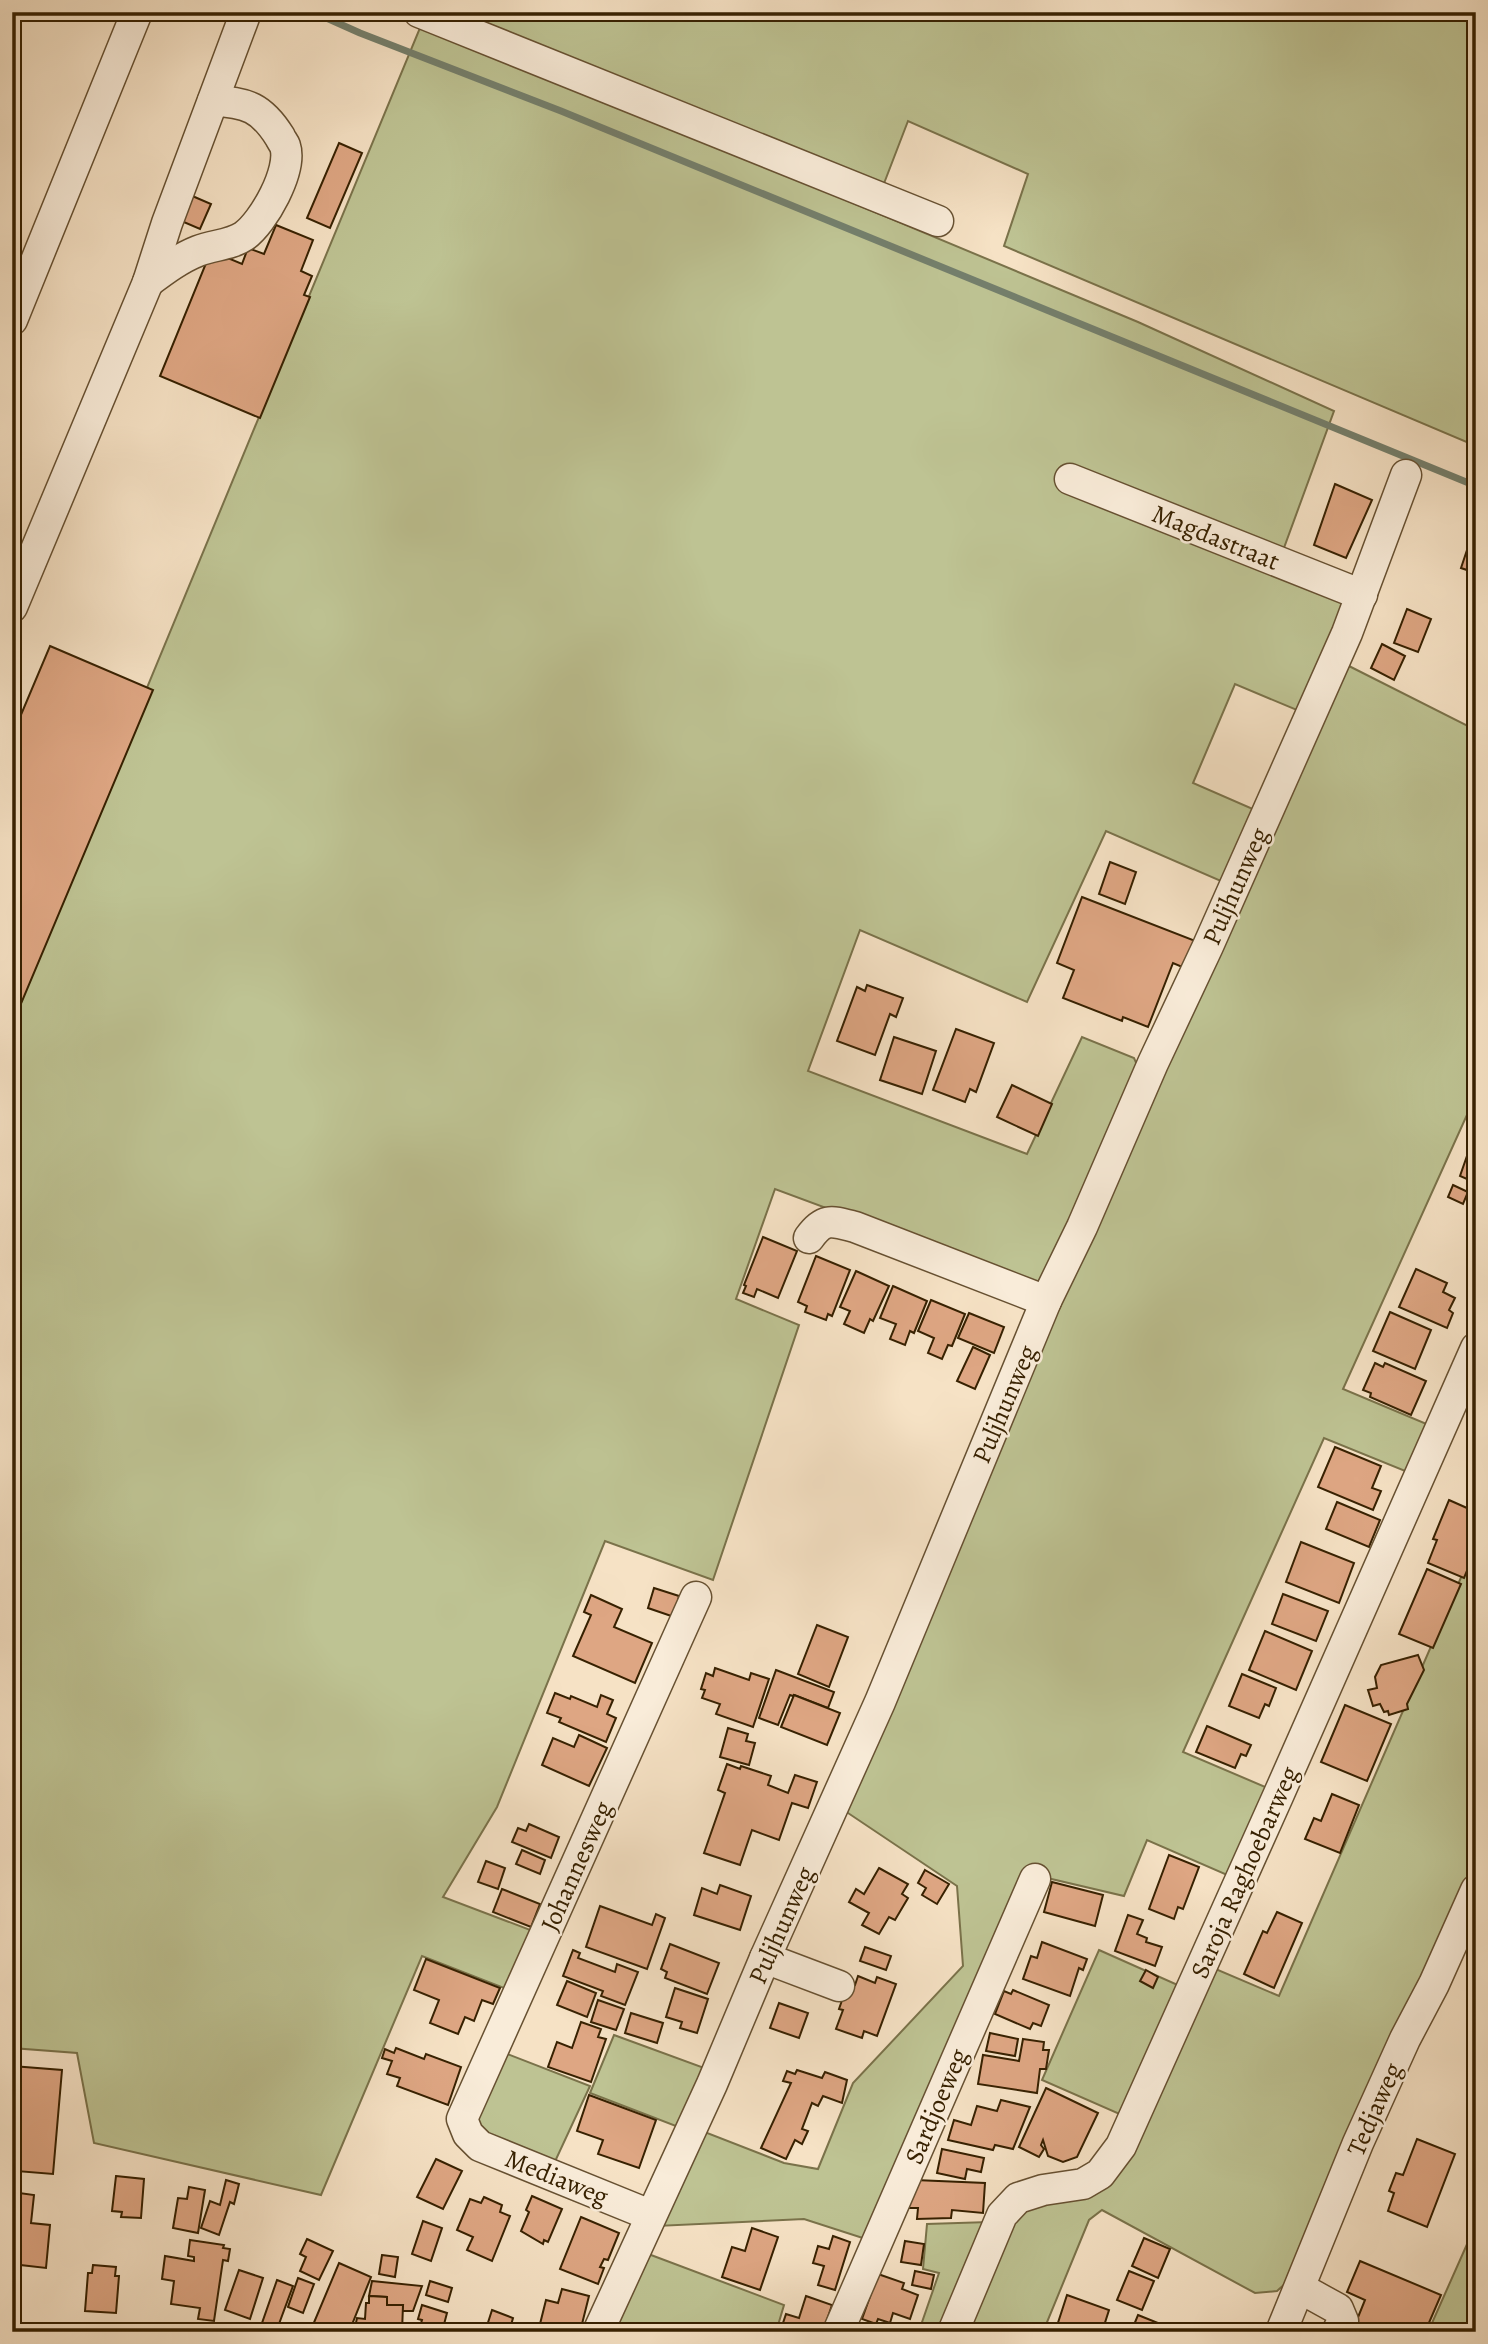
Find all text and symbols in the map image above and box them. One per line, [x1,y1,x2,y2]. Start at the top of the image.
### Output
street label: Magdastraat [1147,496,1285,579]
street label: Puljhunweg [1194,822,1277,951]
street label: Puljhunweg [964,1340,1045,1469]
street label: Saroja Raghoebarweg [1182,1761,1307,1984]
street label: Johannesweg [532,1795,621,1937]
street label: Puljhunweg [740,1861,823,1990]
street label: Sardjoeweg [896,2043,976,2169]
street label: Tedjaweg [1338,2057,1411,2161]
street label: Mediaweg [500,2141,614,2214]

